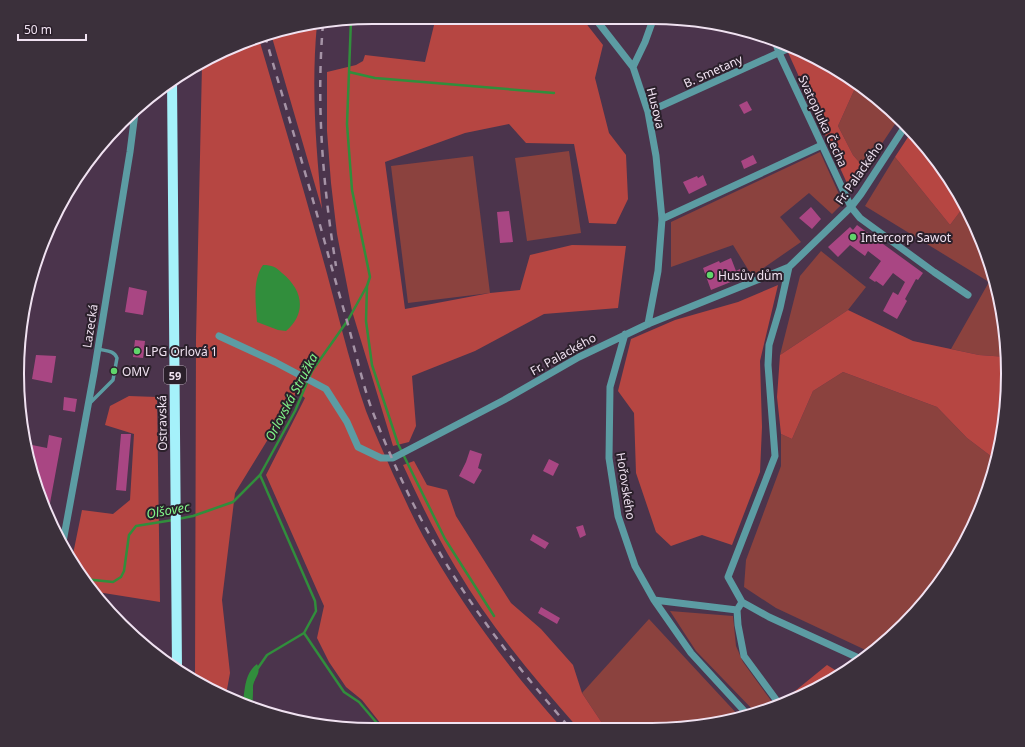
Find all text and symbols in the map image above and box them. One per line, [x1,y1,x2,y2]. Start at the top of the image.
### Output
scale bar [18,16,86,42]
text: 50 m [24,21,52,38]
street label: B. Smetany [681,50,746,92]
street label: Svatopluka Čecha [794,72,852,170]
street label: Husova [643,86,669,130]
street label: Fr. Palackého [831,138,887,208]
place label: Intercorp Sawot [861,229,952,246]
marker: Intercorp Sawot [848,232,858,242]
place label: Husův dům [718,267,783,284]
marker: Husův dům [705,270,715,280]
street label: Lazecká [78,303,102,349]
street label: Fr. Palackého [527,329,599,379]
place label: LPG Orlová 1 [145,343,218,360]
marker: LPG Orlová 1 [132,346,142,356]
water label: Orlovská Stružka [260,349,322,444]
place label: OMV [122,363,150,380]
marker: OMV [109,366,119,376]
road number: 59 [164,366,186,384]
street label: Ostravská [153,395,171,451]
street label: Hořovského [612,451,640,521]
water label: Olšovec [145,497,191,523]

